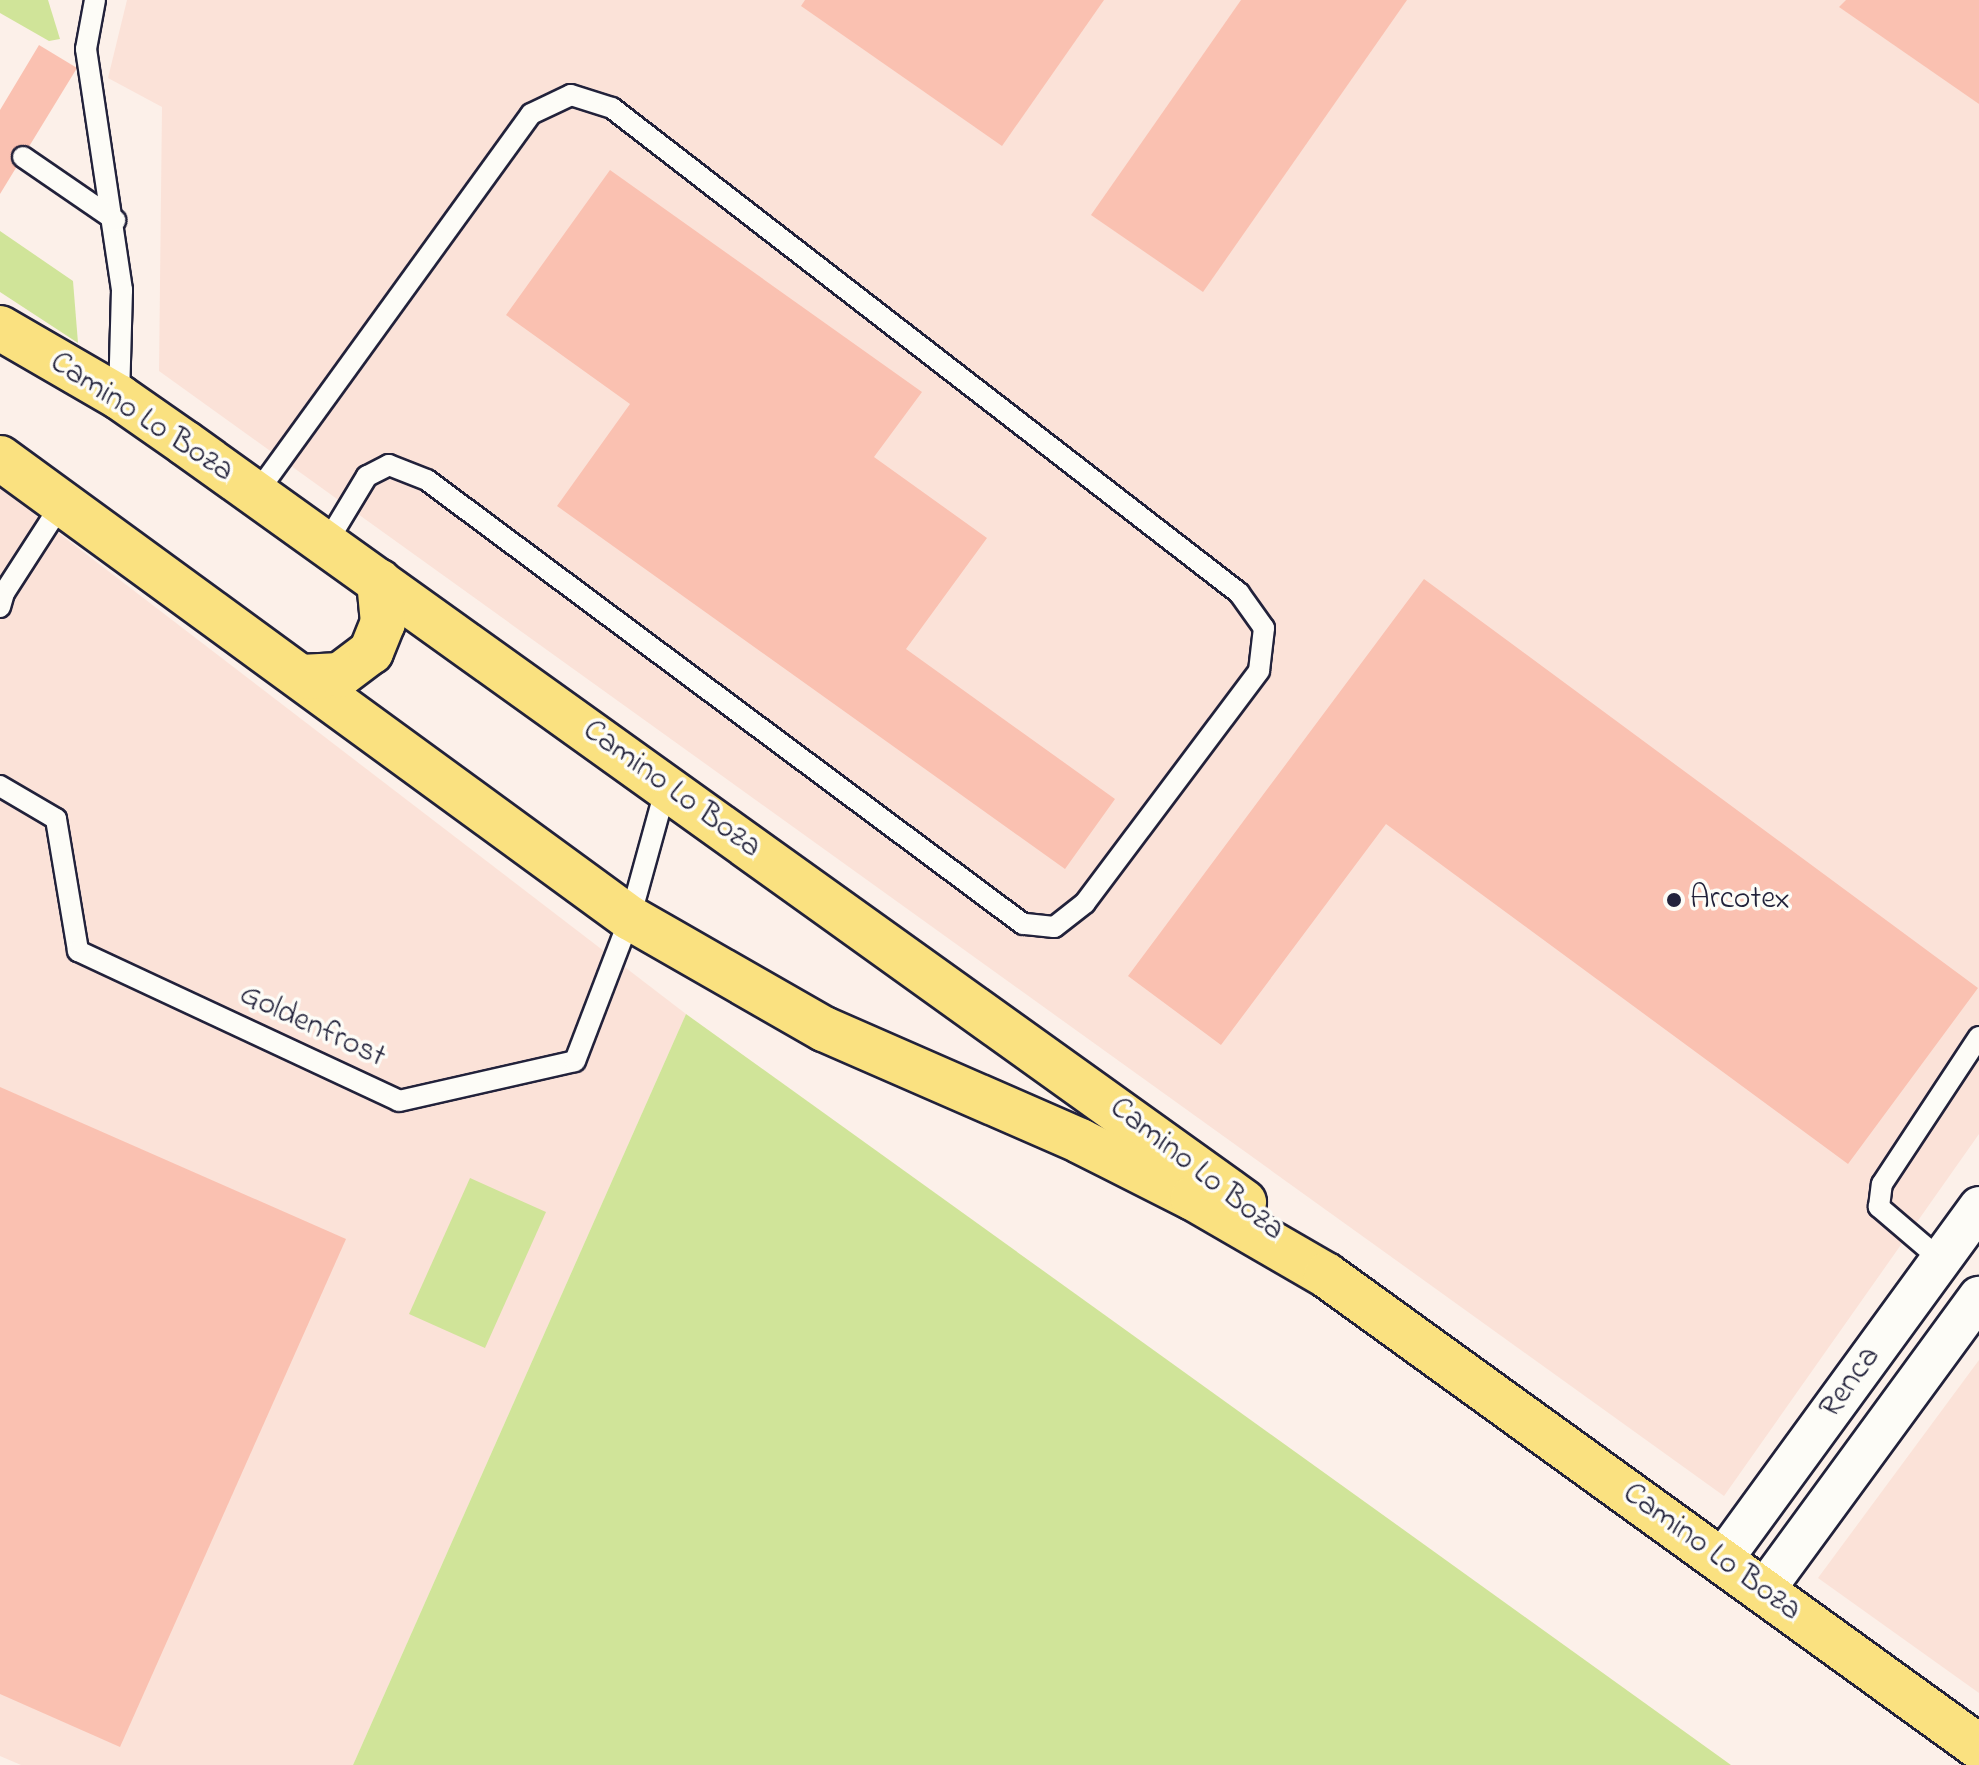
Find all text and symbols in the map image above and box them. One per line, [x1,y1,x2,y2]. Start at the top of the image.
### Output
street label: Camino Lo Boza [42,344,240,492]
street label: Camino Lo Boza [574,712,768,868]
place label: Arcotex [1690,881,1790,919]
marker: Arcotex [1665,891,1683,909]
street label: Goldenfrost [233,976,391,1078]
street label: Camino Lo Boza [1101,1090,1291,1250]
street label: Renca [1812,1340,1890,1426]
street label: Camino Lo Boza [1614,1475,1808,1631]

